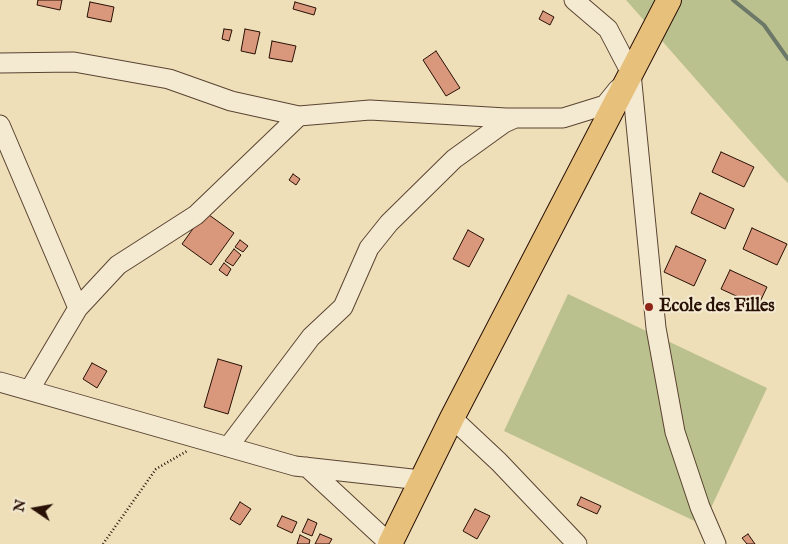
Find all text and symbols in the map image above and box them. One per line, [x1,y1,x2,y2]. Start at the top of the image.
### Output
place label: Ecole des Filles [659,296,775,318]
marker: Ecole des Filles [643,301,655,313]
north arrow [10,484,60,534]
text: N [10,498,30,514]

